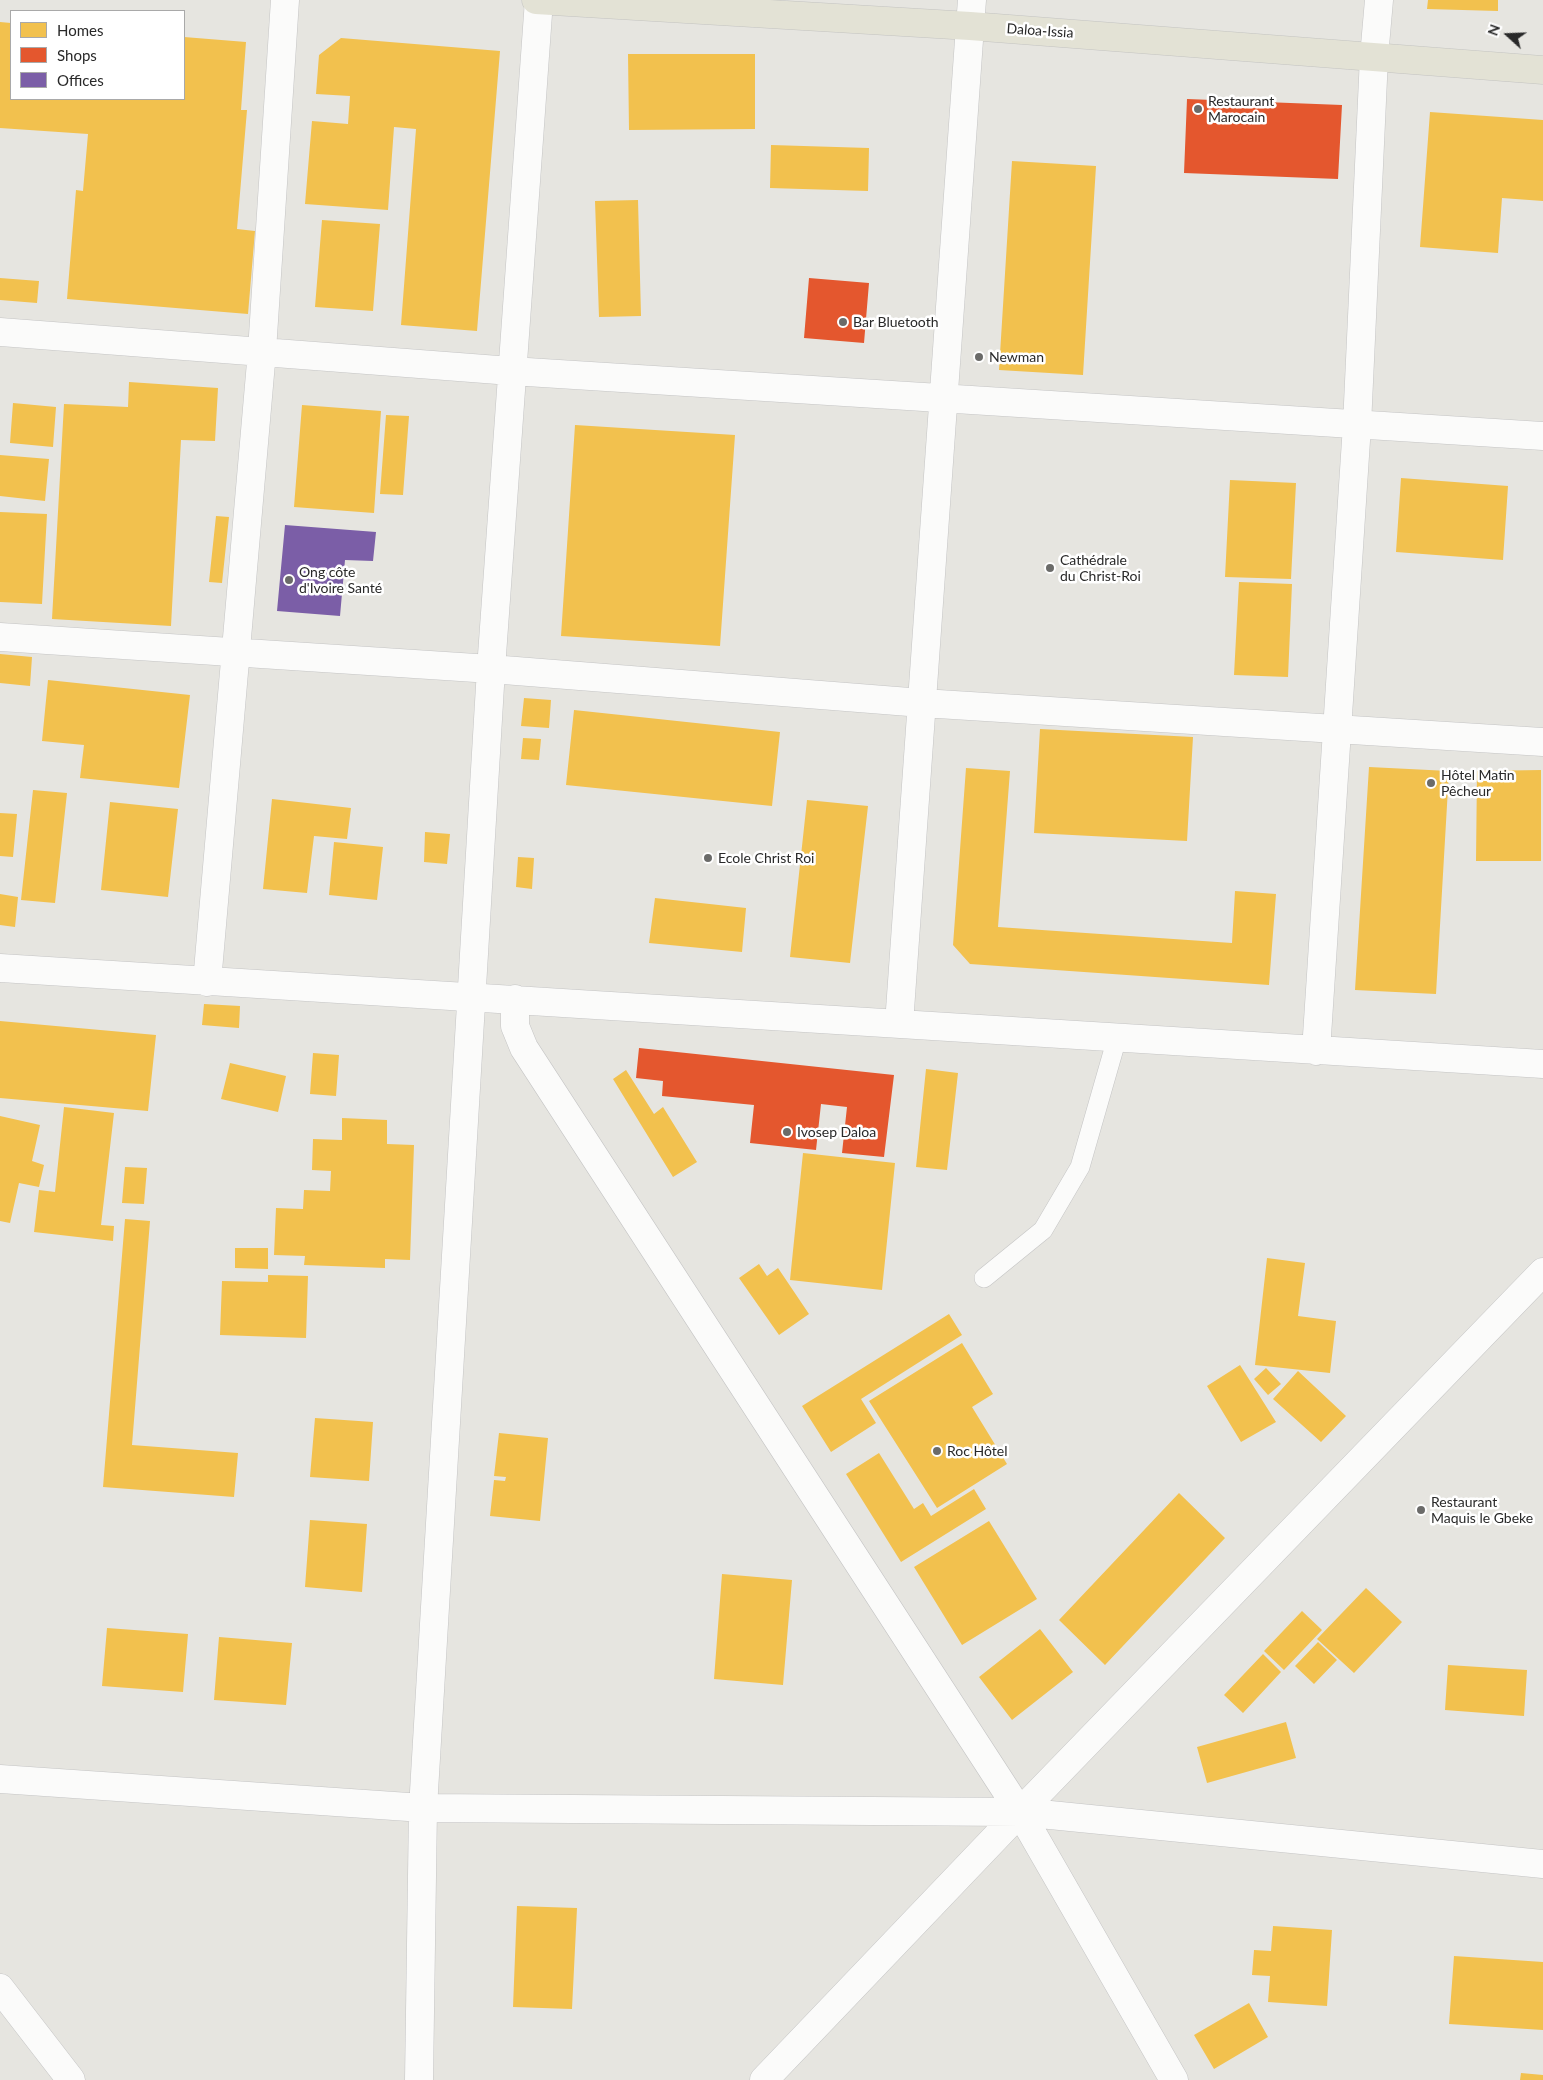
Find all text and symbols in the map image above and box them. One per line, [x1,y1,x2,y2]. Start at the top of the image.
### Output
legend [10,10,185,100]
north arrow [1483,10,1533,60]
street label: Daloa-Issia [1006,20,1074,42]
text: Homes [57,21,103,39]
text: N [1484,22,1503,38]
text: Shops [57,46,97,64]
text: Offices [57,71,104,89]
place label: Restaurant Marocain [1208,93,1274,125]
marker: Restaurant Marocain [1192,103,1204,115]
place label: Bar Bluetooth [853,314,939,330]
marker: Bar Bluetooth [837,316,849,328]
place label: Newman [989,349,1044,365]
marker: Newman [973,351,985,363]
place label: Cathédrale du Christ-Roi [1060,552,1141,584]
marker: Cathédrale du Christ-Roi [1044,562,1056,574]
place label: Ong côte d'Ivoire Santé [299,564,382,596]
marker: Ong côte d'Ivoire Santé [283,574,295,586]
place label: Hôtel Matin Pêcheur [1441,767,1515,800]
marker: Hôtel Matin Pêcheur [1425,777,1437,789]
place label: Ecole Christ Roi [718,850,814,866]
marker: Ecole Christ Roi [702,852,714,864]
place label: Ivosep Daloa [797,1124,876,1140]
marker: Ivosep Daloa [781,1126,793,1138]
place label: Roc Hôtel [947,1443,1007,1459]
marker: Roc Hôtel [931,1445,943,1457]
place label: Restaurant Maquis le Gbeke [1431,1494,1533,1526]
marker: Restaurant Maquis le Gbeke [1415,1504,1427,1516]

